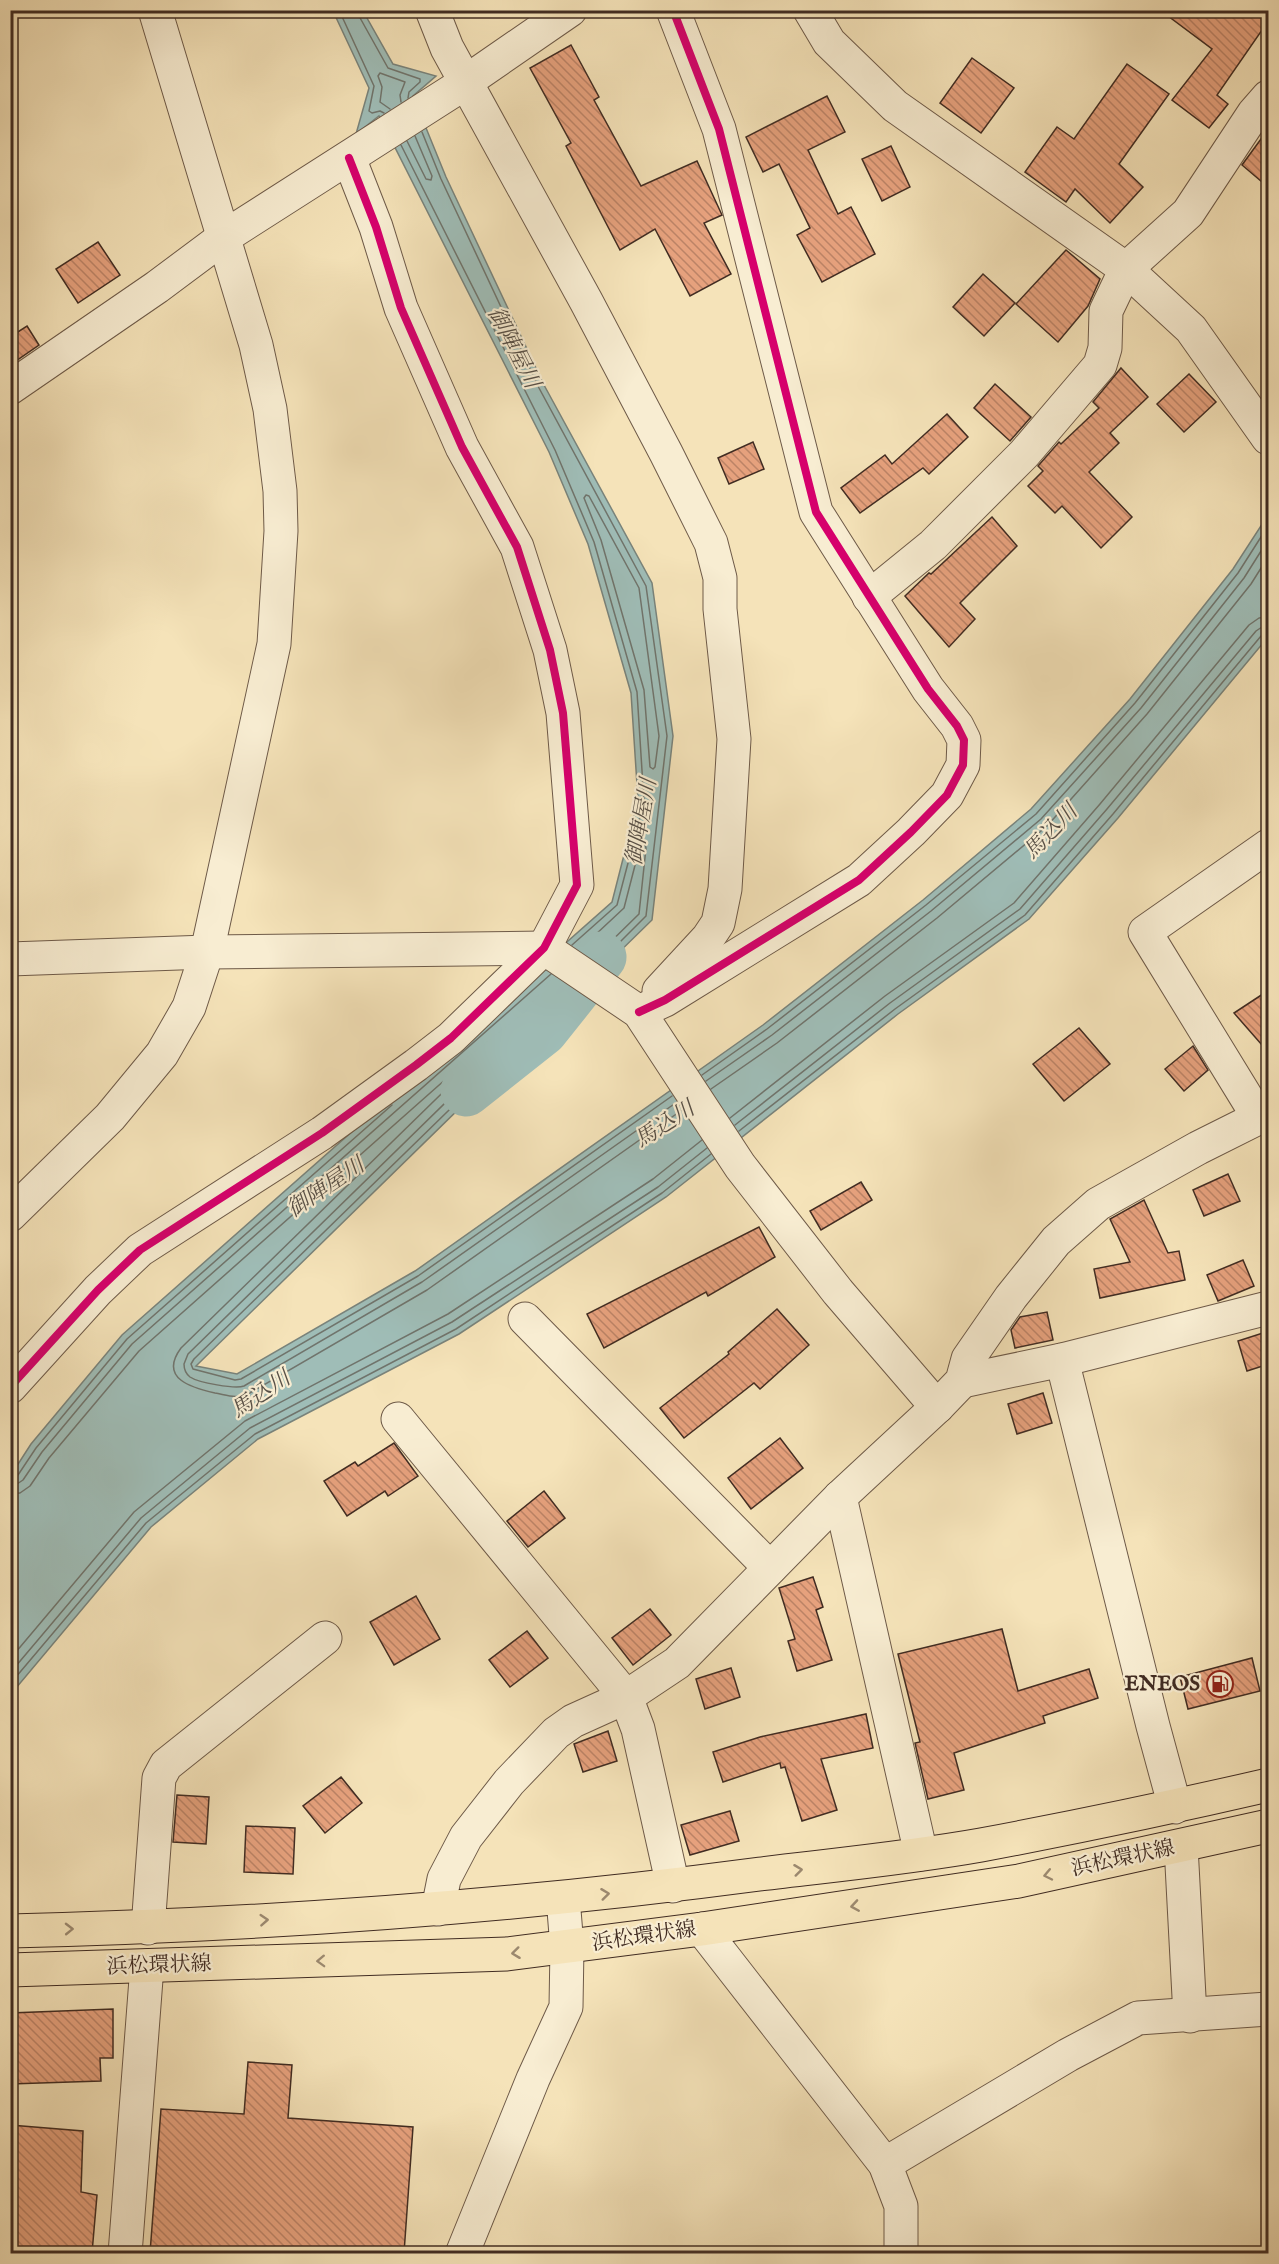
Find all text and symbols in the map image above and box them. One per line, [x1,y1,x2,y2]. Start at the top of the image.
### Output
water label: 御陣屋川 [481,302,546,395]
water label: 御陣屋川 [621,774,664,868]
water label: 馬込川 [1018,797,1085,865]
water label: 馬込川 [630,1094,702,1155]
water label: 御陣屋川 [282,1151,372,1224]
water label: 馬込川 [226,1364,298,1425]
fuel station icon: ENEOS [1205,1669,1235,1699]
place label: ENEOS [1125,1671,1200,1698]
street label: 浜松環状線 [1069,1835,1177,1883]
one-way arrow [794,1864,803,1876]
one-way arrow [1043,1868,1053,1881]
one-way arrow [600,1888,609,1900]
one-way arrow [850,1899,860,1911]
one-way arrow [259,1914,268,1927]
street label: 浜松環状線 [590,1916,698,1958]
one-way arrow [64,1923,73,1936]
one-way arrow [512,1946,521,1959]
street label: 浜松環状線 [106,1951,212,1981]
one-way arrow [317,1954,326,1967]

